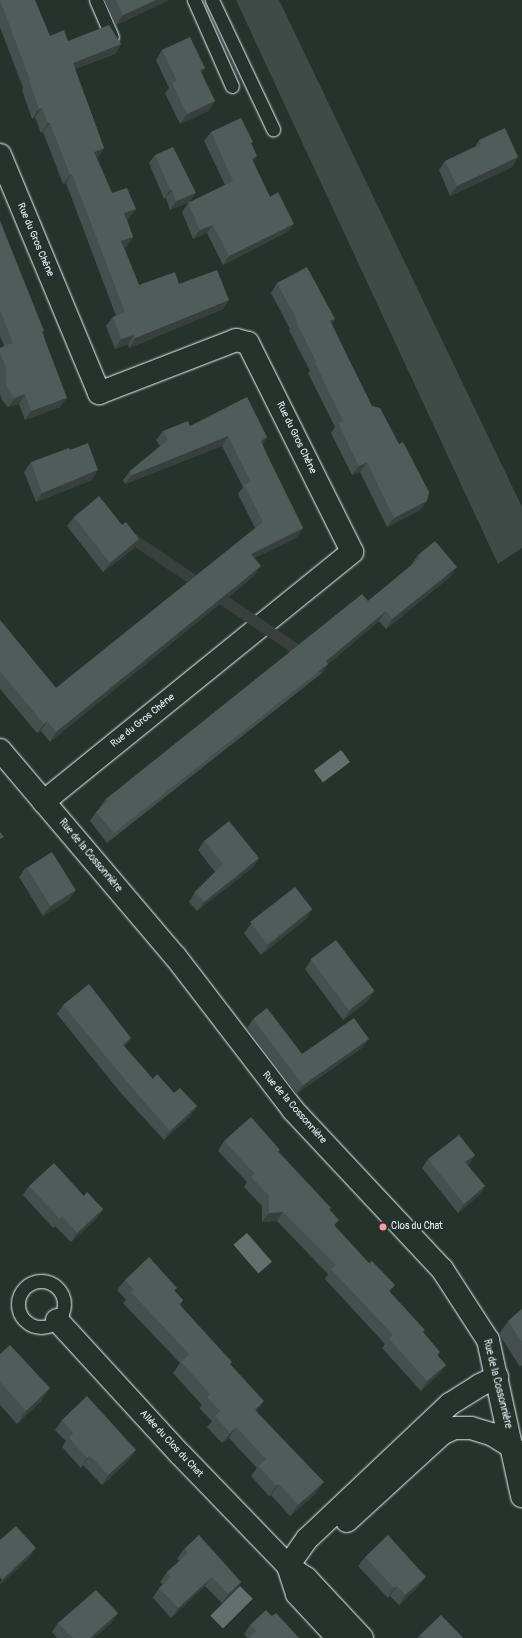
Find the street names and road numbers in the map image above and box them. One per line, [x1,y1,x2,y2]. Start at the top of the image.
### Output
street label: Rue du Gros Chêne [14,201,56,279]
street label: Rue du Gros Chêne [273,400,319,476]
street label: Rue du Gros Chêne [109,692,177,750]
street label: Rue de la Cossonnière [56,817,124,895]
street label: Rue de la Cossonnière [259,1069,329,1147]
street label: Rue de la Cossonnière [480,1338,514,1430]
street label: Allée du Clos du Chat [137,1408,205,1480]

